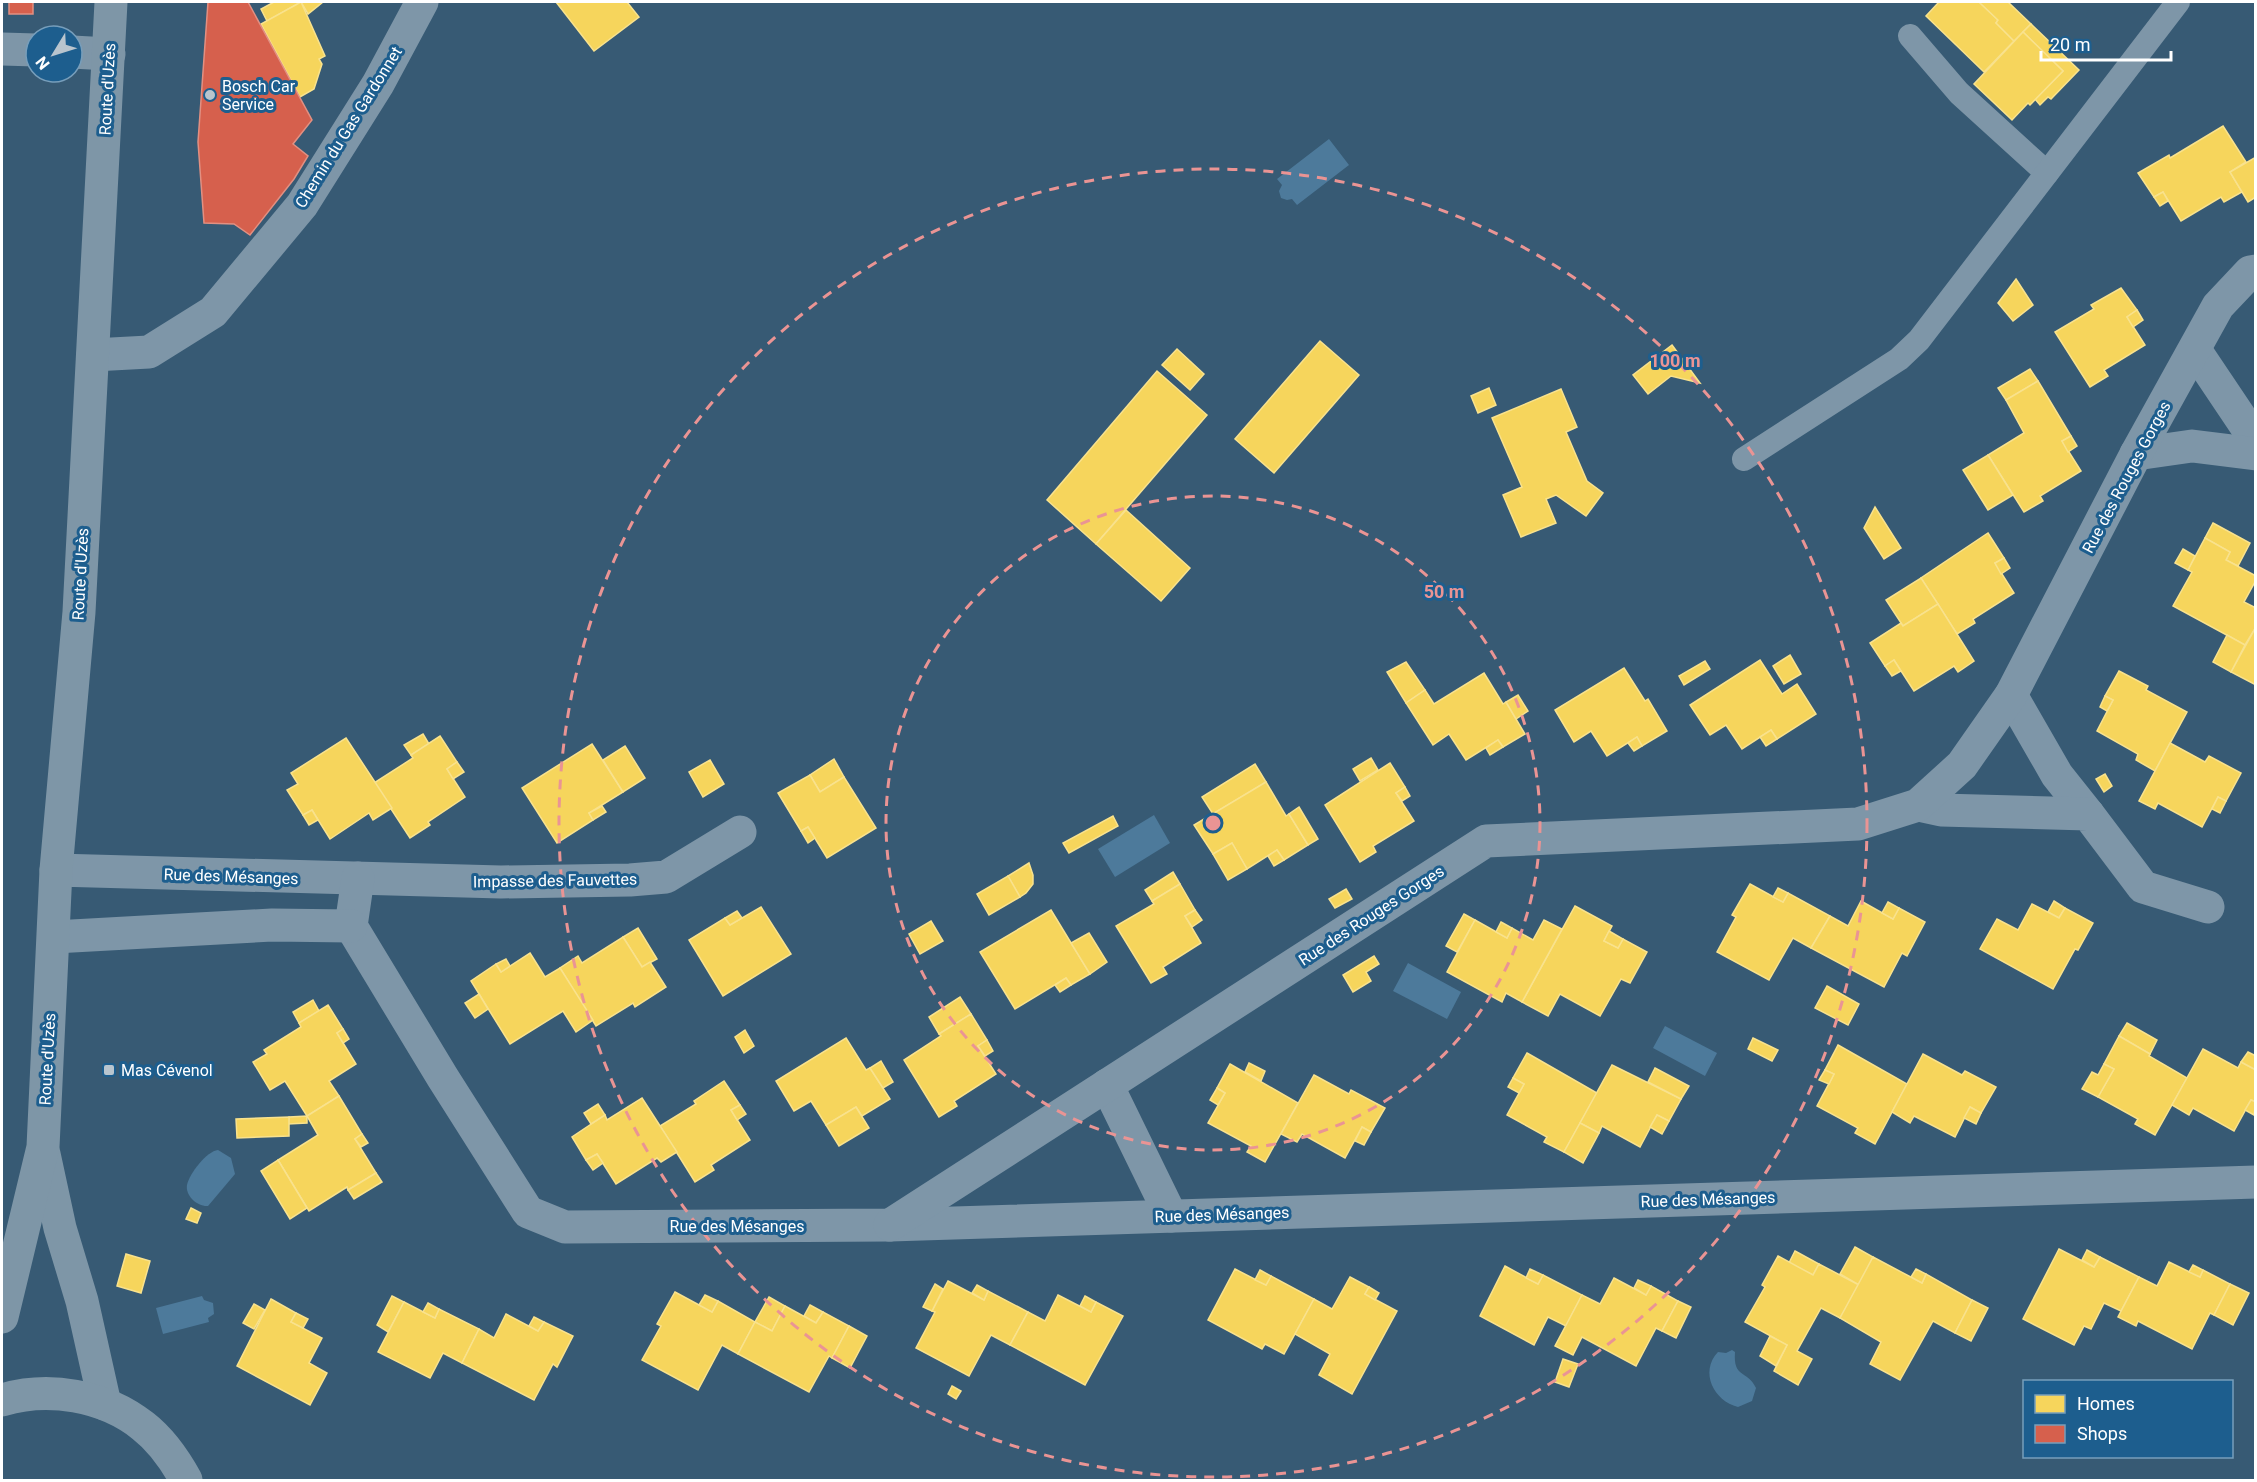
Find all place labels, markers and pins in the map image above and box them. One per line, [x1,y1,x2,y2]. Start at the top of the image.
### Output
place label: Bosch Car Service [222,77,296,114]
marker: Bosch Car Service [203,88,217,102]
centre of rings [1203,813,1223,833]
place label: Mas Cévenol [121,1061,213,1080]
marker: Mas Cévenol [102,1063,116,1077]

